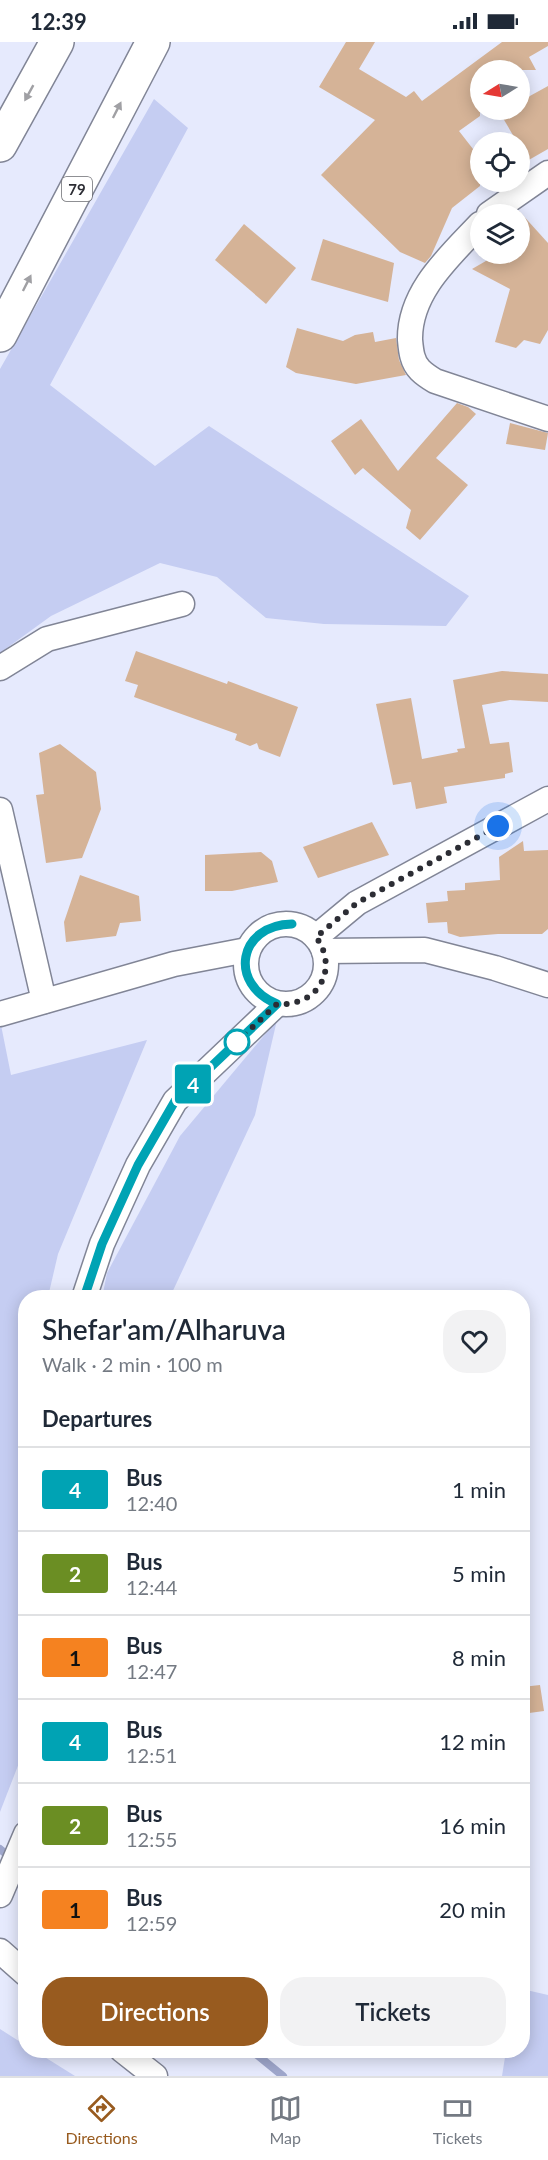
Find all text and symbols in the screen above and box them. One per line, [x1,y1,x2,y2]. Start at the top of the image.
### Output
text: 12:39 [30,8,87,35]
north arrow [470,60,530,120]
map controls [470,60,530,264]
one-way arrow [23,85,34,101]
one-way arrow [113,102,122,119]
button: locate [470,132,530,192]
road number: 79 [62,177,92,201]
button: layers [470,204,530,264]
one-way arrow [23,275,32,292]
your location [483,811,513,841]
unlabelled marker [224,1029,250,1055]
line badge: 4 [174,1064,212,1104]
text: 4 [187,1072,199,1097]
button: heart [443,1310,506,1373]
text: Shefar'am/Alharuva [42,1312,286,1346]
text: Walk · 2 min · 100 m [42,1352,223,1376]
text: Departures [42,1405,152,1432]
text: Bus [126,1464,162,1491]
text: 1 min [452,1476,506,1503]
text: 4 [69,1477,81,1502]
text: 12:40 [126,1491,177,1515]
text: Bus [126,1548,162,1575]
text: 5 min [452,1560,506,1587]
text: 2 [69,1561,81,1586]
text: 12:44 [126,1575,177,1599]
text: Bus [126,1632,162,1659]
text: 8 min [452,1644,506,1671]
text: 1 [69,1645,81,1670]
text: 12:47 [126,1659,177,1683]
text: Bus [126,1716,162,1743]
text: 12 min [439,1728,506,1755]
text: 4 [69,1729,81,1754]
text: 12:51 [126,1743,177,1767]
text: Bus [126,1800,162,1827]
text: 16 min [439,1812,506,1839]
text: 2 [69,1813,81,1838]
text: 12:55 [126,1827,177,1851]
text: Bus [126,1884,162,1911]
text: 20 min [439,1896,506,1923]
text: 1 [69,1897,81,1922]
text: 12:59 [126,1911,177,1935]
button: Directions [42,1977,268,2046]
button: Tickets [280,1977,506,2046]
tab: Directions [66,2092,138,2147]
tab: Map [269,2092,302,2147]
tab: Tickets [433,2092,482,2147]

